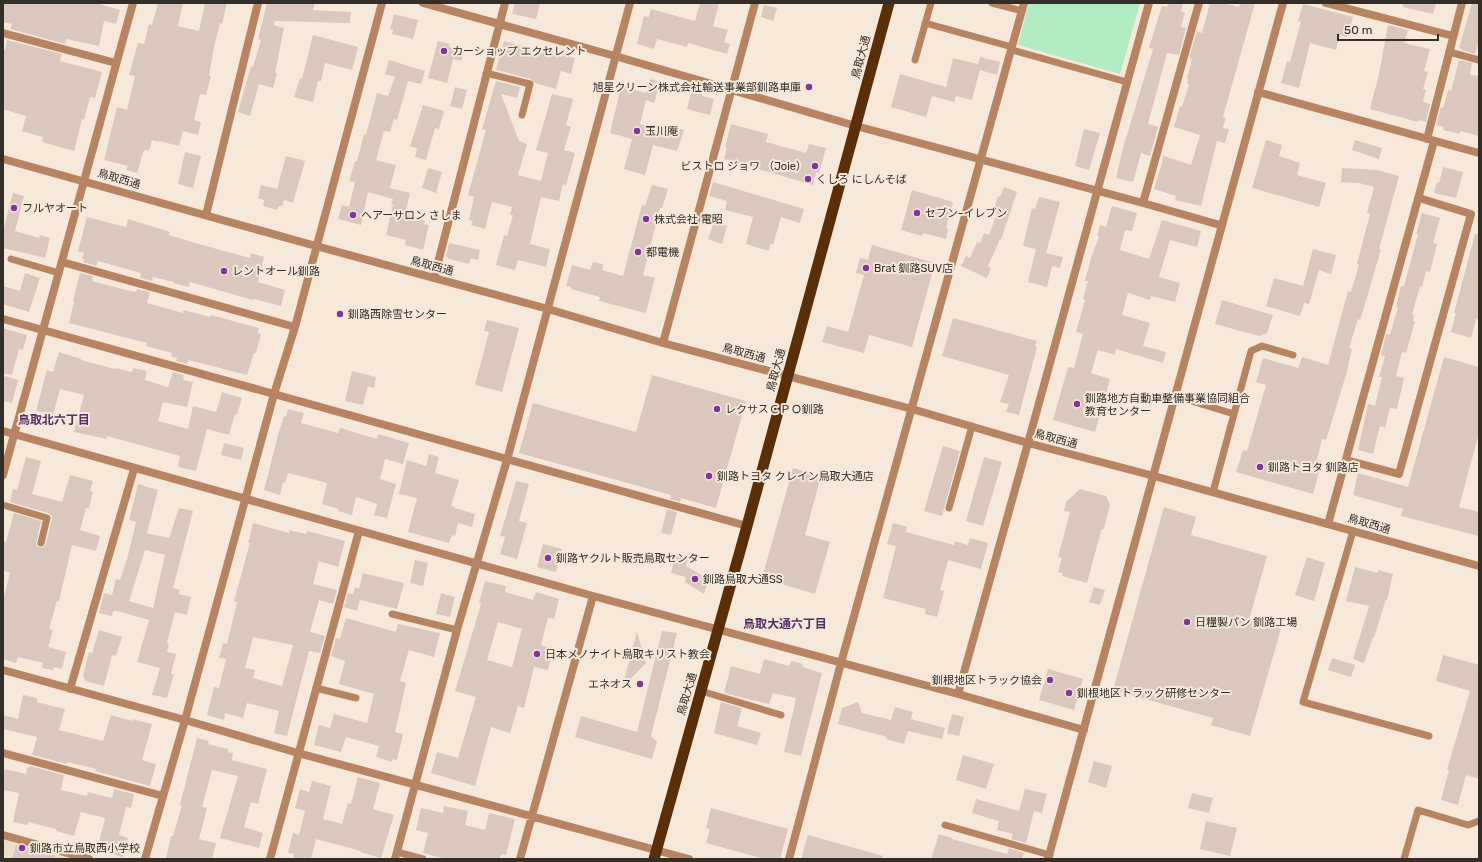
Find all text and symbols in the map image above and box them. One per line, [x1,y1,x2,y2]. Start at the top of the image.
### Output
scale bar [1338,16,1438,42]
text: 50 m [1344,23,1372,37]
street label: 鳥取大通 [849,34,873,80]
place label: カーショップ エクセレント [452,45,586,58]
marker: カーショップ エクセレント [439,46,449,56]
place label: 旭星クリーン株式会社輸送事業部釧路車庫 [593,81,801,94]
marker: 旭星クリーン株式会社輸送事業部釧路車庫 [804,82,814,92]
place label: 玉川庵 [645,125,678,138]
marker: 玉川庵 [632,126,642,136]
place label: ビストロ ジョワ （Joie） [681,160,807,173]
marker: ビストロ ジョワ （Joie） [810,161,820,171]
street label: 鳥取西通 [96,167,142,191]
place label: くしろ にしんそば [816,173,907,186]
marker: くしろ にしんそば [803,174,813,184]
place label: フルヤオート [22,202,88,215]
marker: フルヤオート [9,203,19,213]
place label: セブン-イレブン [925,207,1007,220]
marker: セブン-イレブン [912,208,922,218]
place label: ヘアーサロン さしま [361,209,462,222]
marker: ヘアーサロン さしま [348,210,358,220]
place label: 株式会社 電昭 [654,213,723,226]
marker: 株式会社 電昭 [641,214,651,224]
place label: 都電機 [646,246,679,259]
marker: 都電機 [633,247,643,257]
street label: 鳥取西通 [409,254,455,278]
place label: Brat 釧路SUV店 [874,262,953,275]
marker: Brat 釧路SUV店 [861,263,871,273]
place label: レントオール釧路 [232,265,320,278]
marker: レントオール釧路 [219,266,229,276]
place label: 釧路西除雪センター [348,308,447,321]
marker: 釧路西除雪センター [335,309,345,319]
street label: 鳥取西通 [721,341,767,365]
street label: 鳥取大通 [764,347,788,393]
place label: 釧路地方自動車整備事業協同組合 教育センター [1085,392,1250,418]
marker: 釧路地方自動車整備事業協同組合 教育センター [1072,399,1082,409]
place label: レクサスＣＰＯ釧路 [725,403,824,416]
marker: レクサスＣＰＯ釧路 [712,404,722,414]
district label: 鳥取北六丁目 [18,413,90,427]
street label: 鳥取西通 [1033,427,1079,451]
place label: 釧路トヨタ 釧路店 [1268,461,1359,474]
marker: 釧路トヨタ 釧路店 [1255,462,1265,472]
place label: 釧路トヨタ クレイン鳥取大通店 [717,470,874,483]
marker: 釧路トヨタ クレイン鳥取大通店 [704,471,714,481]
street label: 鳥取西通 [1346,512,1392,536]
place label: 釧路ヤクルト販売鳥取センター [556,552,710,565]
marker: 釧路ヤクルト販売鳥取センター [543,553,553,563]
place label: 釧路鳥取大通SS [703,573,783,586]
marker: 釧路鳥取大通SS [690,574,700,584]
place label: 日糧製パン 釧路工場 [1195,616,1297,629]
district label: 鳥取大通六丁目 [743,617,827,631]
marker: 日糧製パン 釧路工場 [1182,617,1192,627]
place label: 日本メノナイト鳥取キリスト教会 [545,648,710,661]
marker: 日本メノナイト鳥取キリスト教会 [532,649,542,659]
street label: 鳥取大通 [675,671,699,717]
place label: 釧根地区トラック協会 [932,674,1042,687]
marker: 釧根地区トラック協会 [1045,675,1055,685]
place label: エネオス [588,678,632,691]
marker: エネオス [635,679,645,689]
place label: 釧根地区トラック研修センター [1077,687,1231,700]
marker: 釧根地区トラック研修センター [1064,688,1074,698]
place label: 釧路市立鳥取西小学校 [30,842,140,855]
marker: 釧路市立鳥取西小学校 [17,843,27,853]

